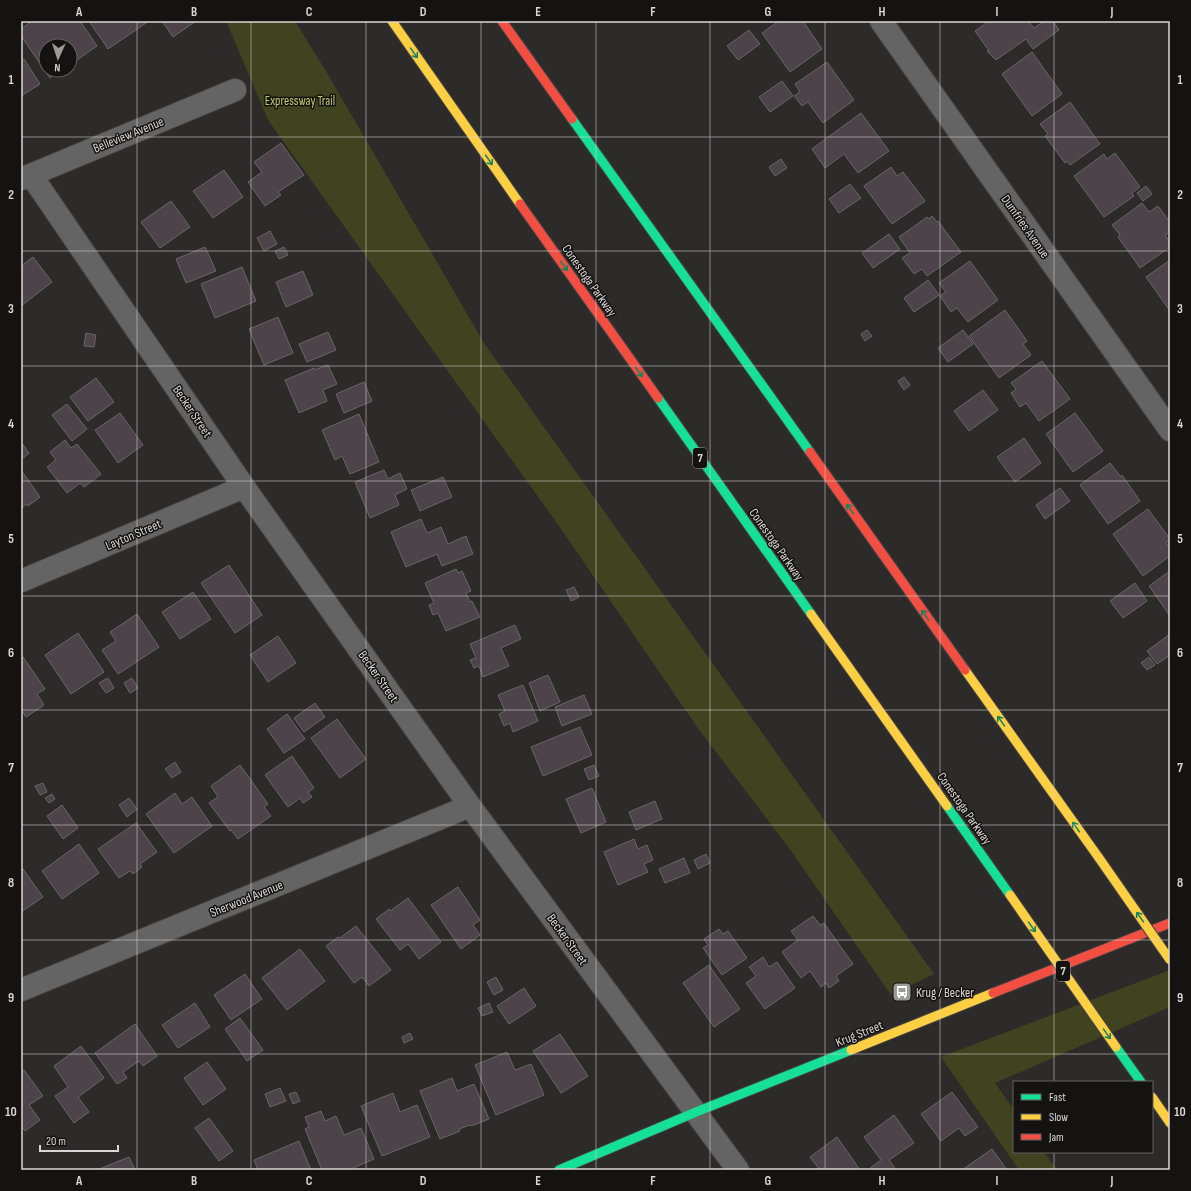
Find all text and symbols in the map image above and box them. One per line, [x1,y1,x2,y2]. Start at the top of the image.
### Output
text: A [75,4,83,20]
text: B [191,4,197,20]
text: C [306,4,313,20]
text: D [420,4,427,20]
text: E [535,4,541,20]
text: F [650,4,656,20]
text: G [765,4,772,20]
text: H [879,4,886,20]
text: I [996,4,999,20]
text: J [1110,4,1114,20]
north arrow [38,38,78,78]
one-way arrow [411,47,419,59]
text: N [54,61,61,74]
text: 1 [8,72,14,88]
text: 1 [1177,72,1183,88]
park label: Expressway Trail [265,93,335,109]
street label: Belleview Avenue [91,114,166,156]
one-way arrow [485,154,493,165]
text: 2 [8,187,14,203]
text: 2 [1177,187,1183,203]
street label: Dumfries Avenue [997,192,1053,261]
street label: Conestoga Parkway [558,241,620,320]
one-way arrow [560,260,568,271]
text: 3 [8,301,14,317]
text: 3 [1177,301,1183,317]
one-way arrow [635,366,643,377]
street label: Becker Street [169,382,215,441]
text: 4 [8,416,14,432]
text: 4 [1177,416,1183,432]
road number: 7 [693,448,707,468]
one-way arrow [846,504,854,515]
street label: Conestoga Parkway [745,505,807,584]
street label: Layton Street [103,516,164,554]
text: 5 [8,531,14,547]
text: 5 [1177,531,1183,547]
one-way arrow [921,610,929,621]
text: 6 [8,645,14,661]
text: 6 [1177,645,1183,661]
street label: Becker Street [355,648,402,706]
one-way arrow [997,715,1005,726]
text: 7 [8,760,14,776]
text: 7 [1177,760,1183,776]
street label: Conestoga Parkway [933,769,995,848]
one-way arrow [1072,821,1080,832]
text: 8 [8,875,14,891]
text: 8 [1177,875,1183,891]
street label: Sherwood Avenue [207,877,285,921]
street label: Becker Street [543,911,591,968]
one-way arrow [1136,912,1144,923]
one-way arrow [1028,921,1036,932]
road number: 7 [1056,961,1070,981]
bus stop icon: Krug / Becker [891,981,913,1003]
place label: Krug / Becker [916,985,974,1001]
text: 9 [8,990,14,1006]
text: 9 [1177,990,1183,1006]
street label: Krug Street [833,1017,885,1051]
one-way arrow [1103,1028,1111,1039]
legend [1013,1081,1153,1153]
text: Fast [1049,1090,1066,1105]
text: 10 [5,1104,17,1120]
text: 10 [1174,1104,1186,1120]
text: Slow [1049,1110,1068,1125]
scale bar [40,1127,118,1153]
text: Jam [1048,1130,1064,1145]
text: 20 m [46,1134,66,1149]
text: A [75,1173,83,1189]
text: B [191,1173,197,1189]
text: C [306,1173,313,1189]
text: D [420,1173,427,1189]
text: E [535,1173,541,1189]
text: F [650,1173,656,1189]
text: G [765,1173,772,1189]
text: H [879,1173,886,1189]
text: I [996,1173,999,1189]
text: J [1110,1173,1114,1189]

